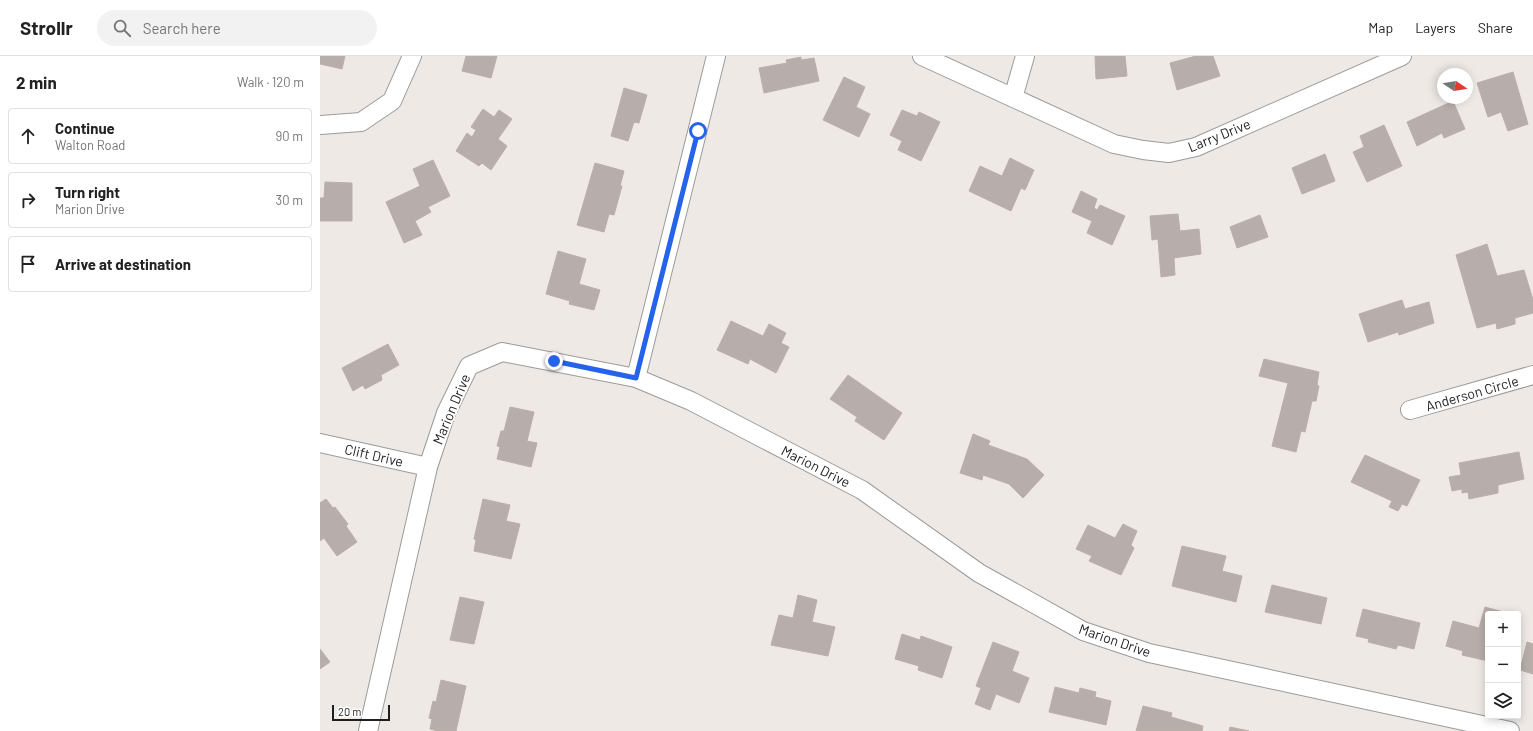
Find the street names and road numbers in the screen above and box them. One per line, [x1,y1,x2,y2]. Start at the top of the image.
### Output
street label: Larry Drive [1185,115,1253,155]
street label: Marion Drive [429,371,473,447]
street label: Anderson Circle [1424,372,1520,414]
street label: Clift Drive [343,440,405,470]
street label: Marion Drive [779,441,853,491]
street label: Marion Drive [1077,620,1153,660]

